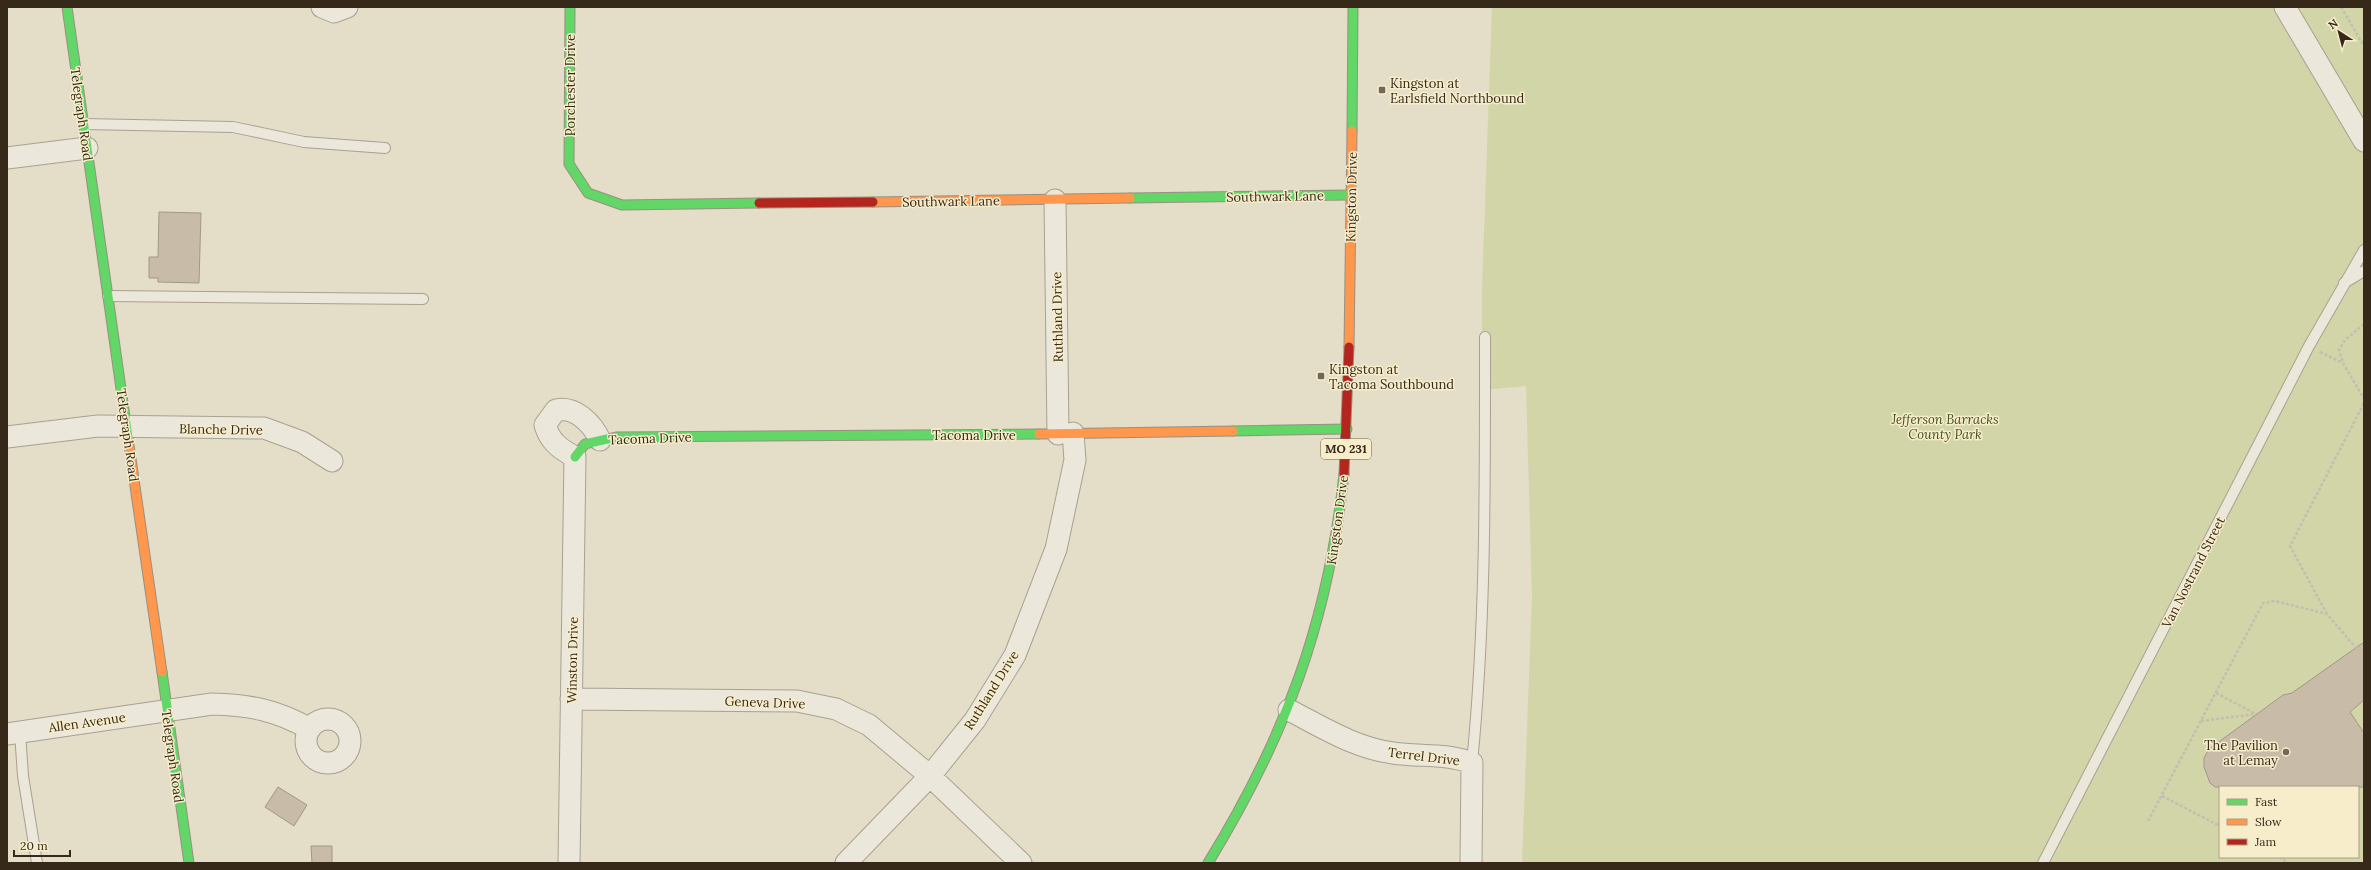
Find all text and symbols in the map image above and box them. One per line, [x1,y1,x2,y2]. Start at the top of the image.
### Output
north arrow [2319,12,2359,52]
text: N [2326,15,2341,32]
street label: Porchester Drive [562,34,579,136]
street label: Telegraph Road [67,66,96,162]
place label: Kingston at Earlsfield Northbound [1390,75,1525,107]
marker: Kingston at Earlsfield Northbound [1377,85,1387,95]
street label: Kingston Drive [1342,152,1361,242]
street label: Southwark Lane [1226,187,1324,206]
street label: Southwark Lane [902,192,1000,211]
street label: Ruthland Drive [1048,272,1067,362]
place label: Kingston at Tacoma Southbound [1329,361,1454,393]
marker: Kingston at Tacoma Southbound [1316,371,1326,381]
street label: Telegraph Road [113,387,142,483]
park label: Jefferson Barracks County Park [1890,411,1999,443]
street label: Blanche Drive [179,420,263,439]
street label: Tacoma Drive [932,427,1016,444]
street label: Tacoma Drive [608,429,692,448]
road number: MO 231 [1321,439,1371,459]
street label: Kingston Drive [1323,474,1352,566]
street label: Van Nostrand Street [2158,514,2229,632]
street label: Winston Drive [563,616,582,704]
street label: Ruthland Drive [960,647,1023,733]
street label: Geneva Drive [724,693,806,712]
street label: Telegraph Road [158,708,187,804]
street label: Allen Avenue [46,709,127,736]
place label: The Pavilion at Lemay [2204,737,2278,769]
street label: Terrel Drive [1387,744,1461,769]
marker: The Pavilion at Lemay [2281,747,2291,757]
legend [2219,786,2359,858]
text: Fast [2255,794,2278,809]
text: Slow [2255,814,2282,829]
scale bar [14,832,70,858]
text: Jam [2254,834,2276,849]
text: 20 m [20,838,48,853]

